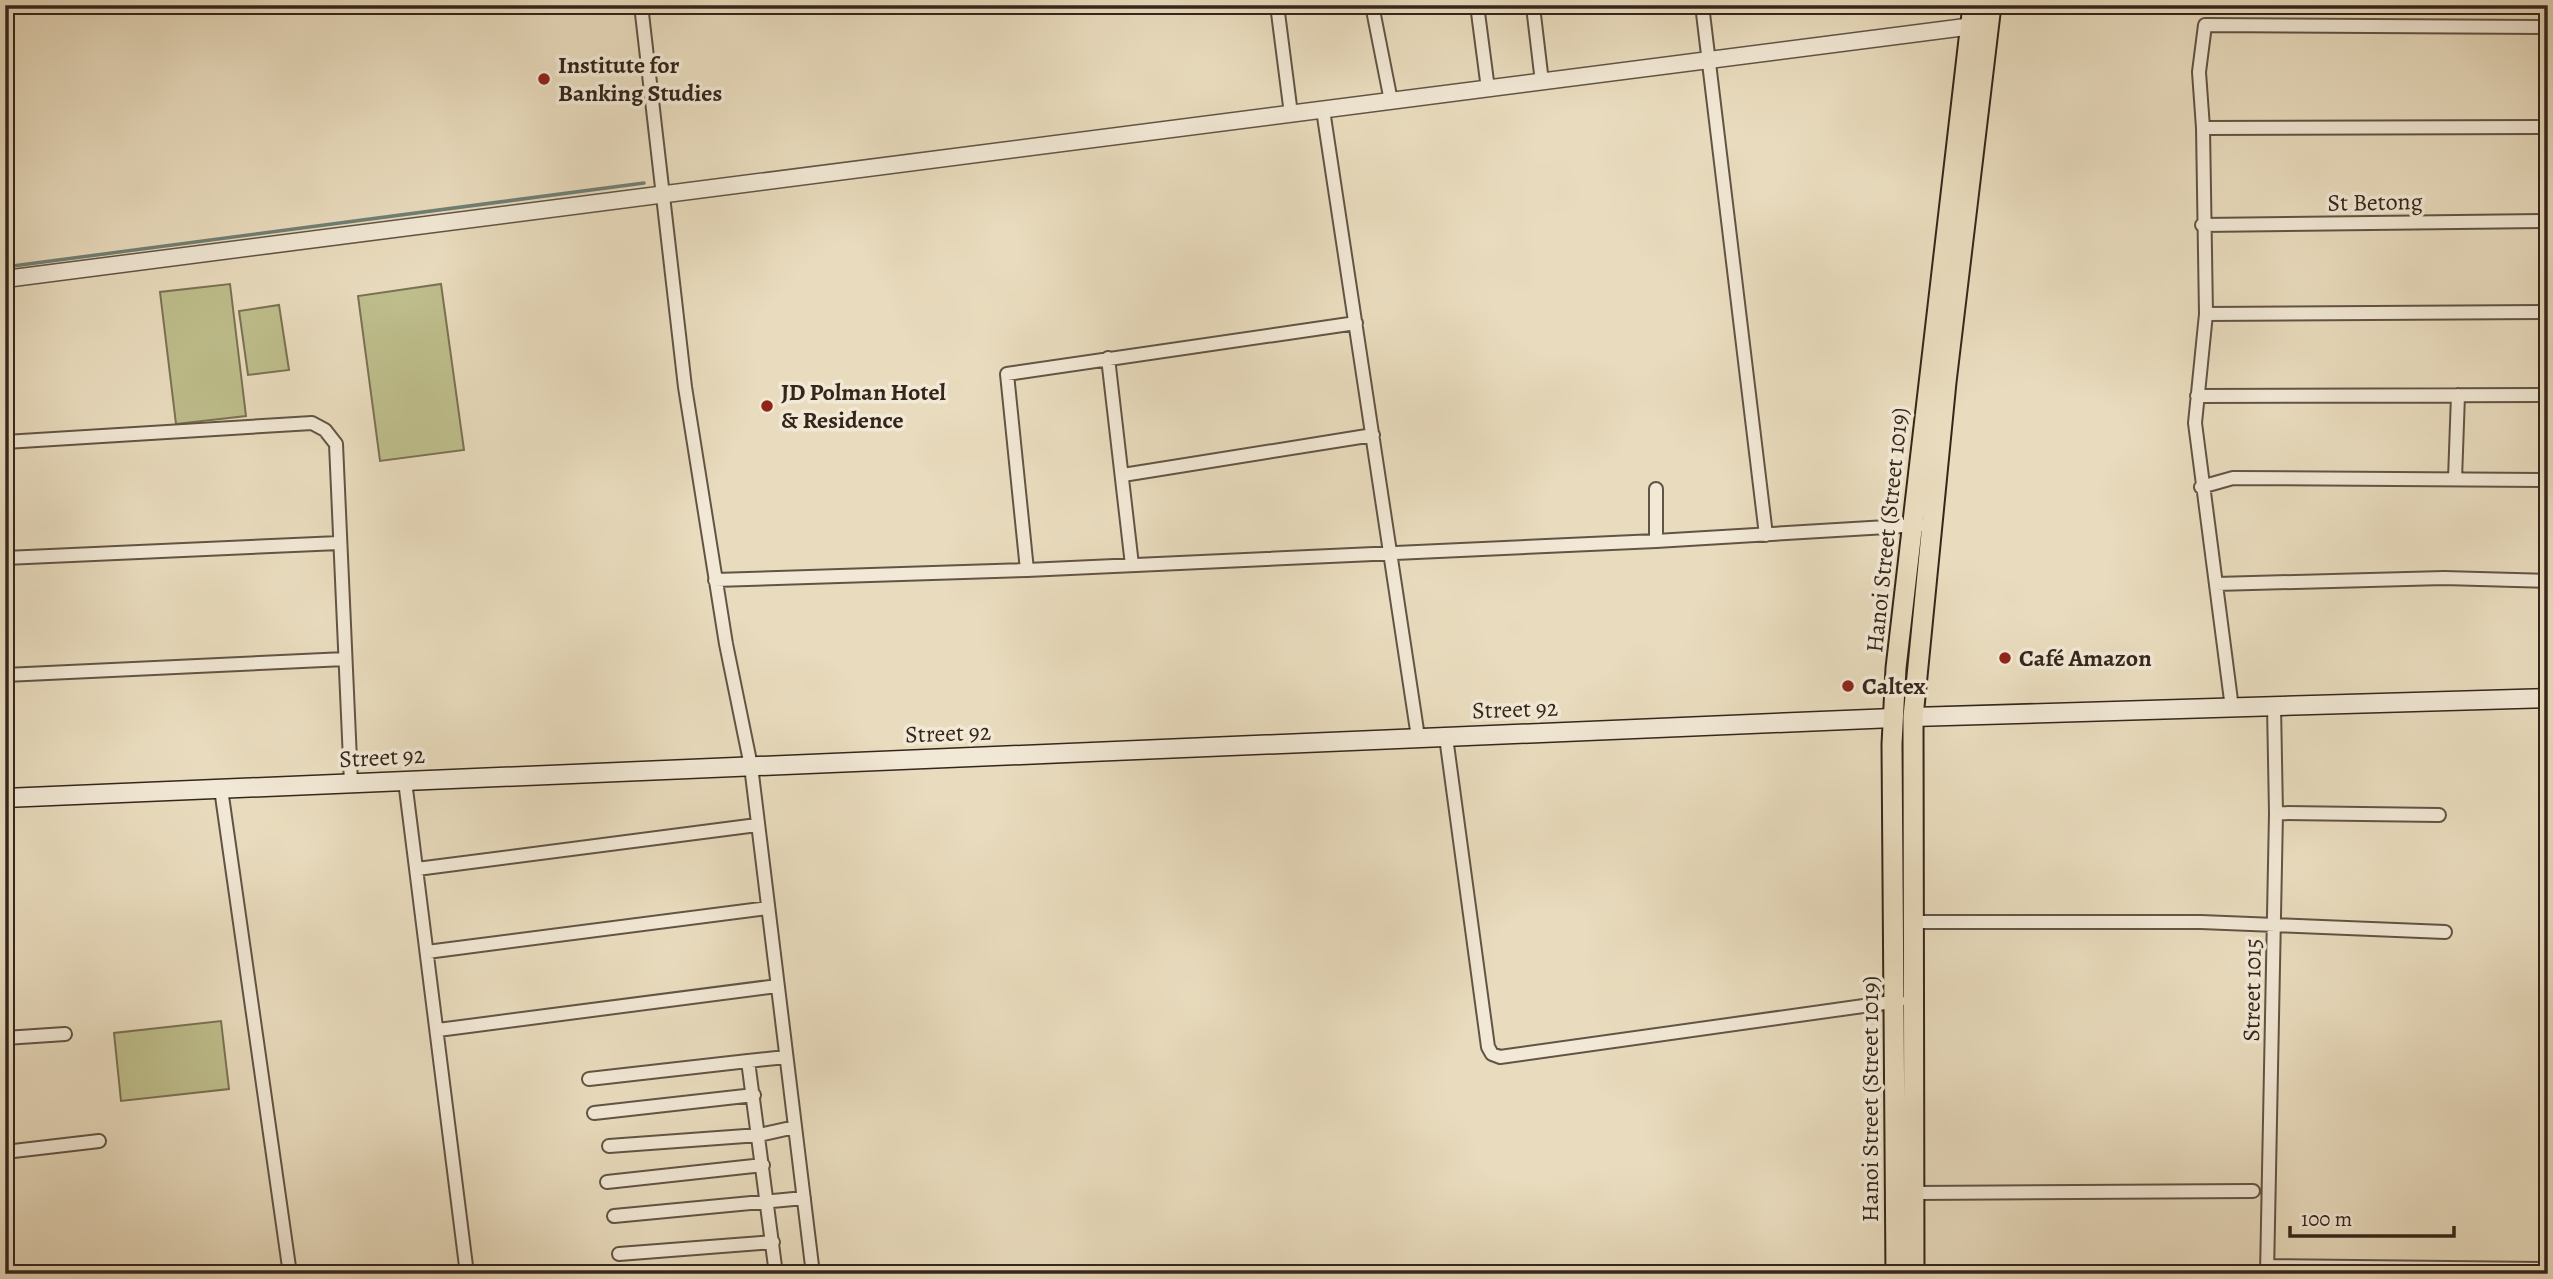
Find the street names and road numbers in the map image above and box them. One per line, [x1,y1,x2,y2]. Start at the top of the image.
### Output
street label: St Betong [2327,185,2423,219]
street label: Hanoi Street (Street 1019) [1858,406,1916,654]
street label: Street 92 [1471,692,1559,726]
street label: Street 92 [904,716,992,750]
street label: Street 92 [338,739,426,775]
street label: Street 1015 [2235,938,2269,1042]
street label: Hanoi Street (Street 1019) [1854,976,1886,1222]

